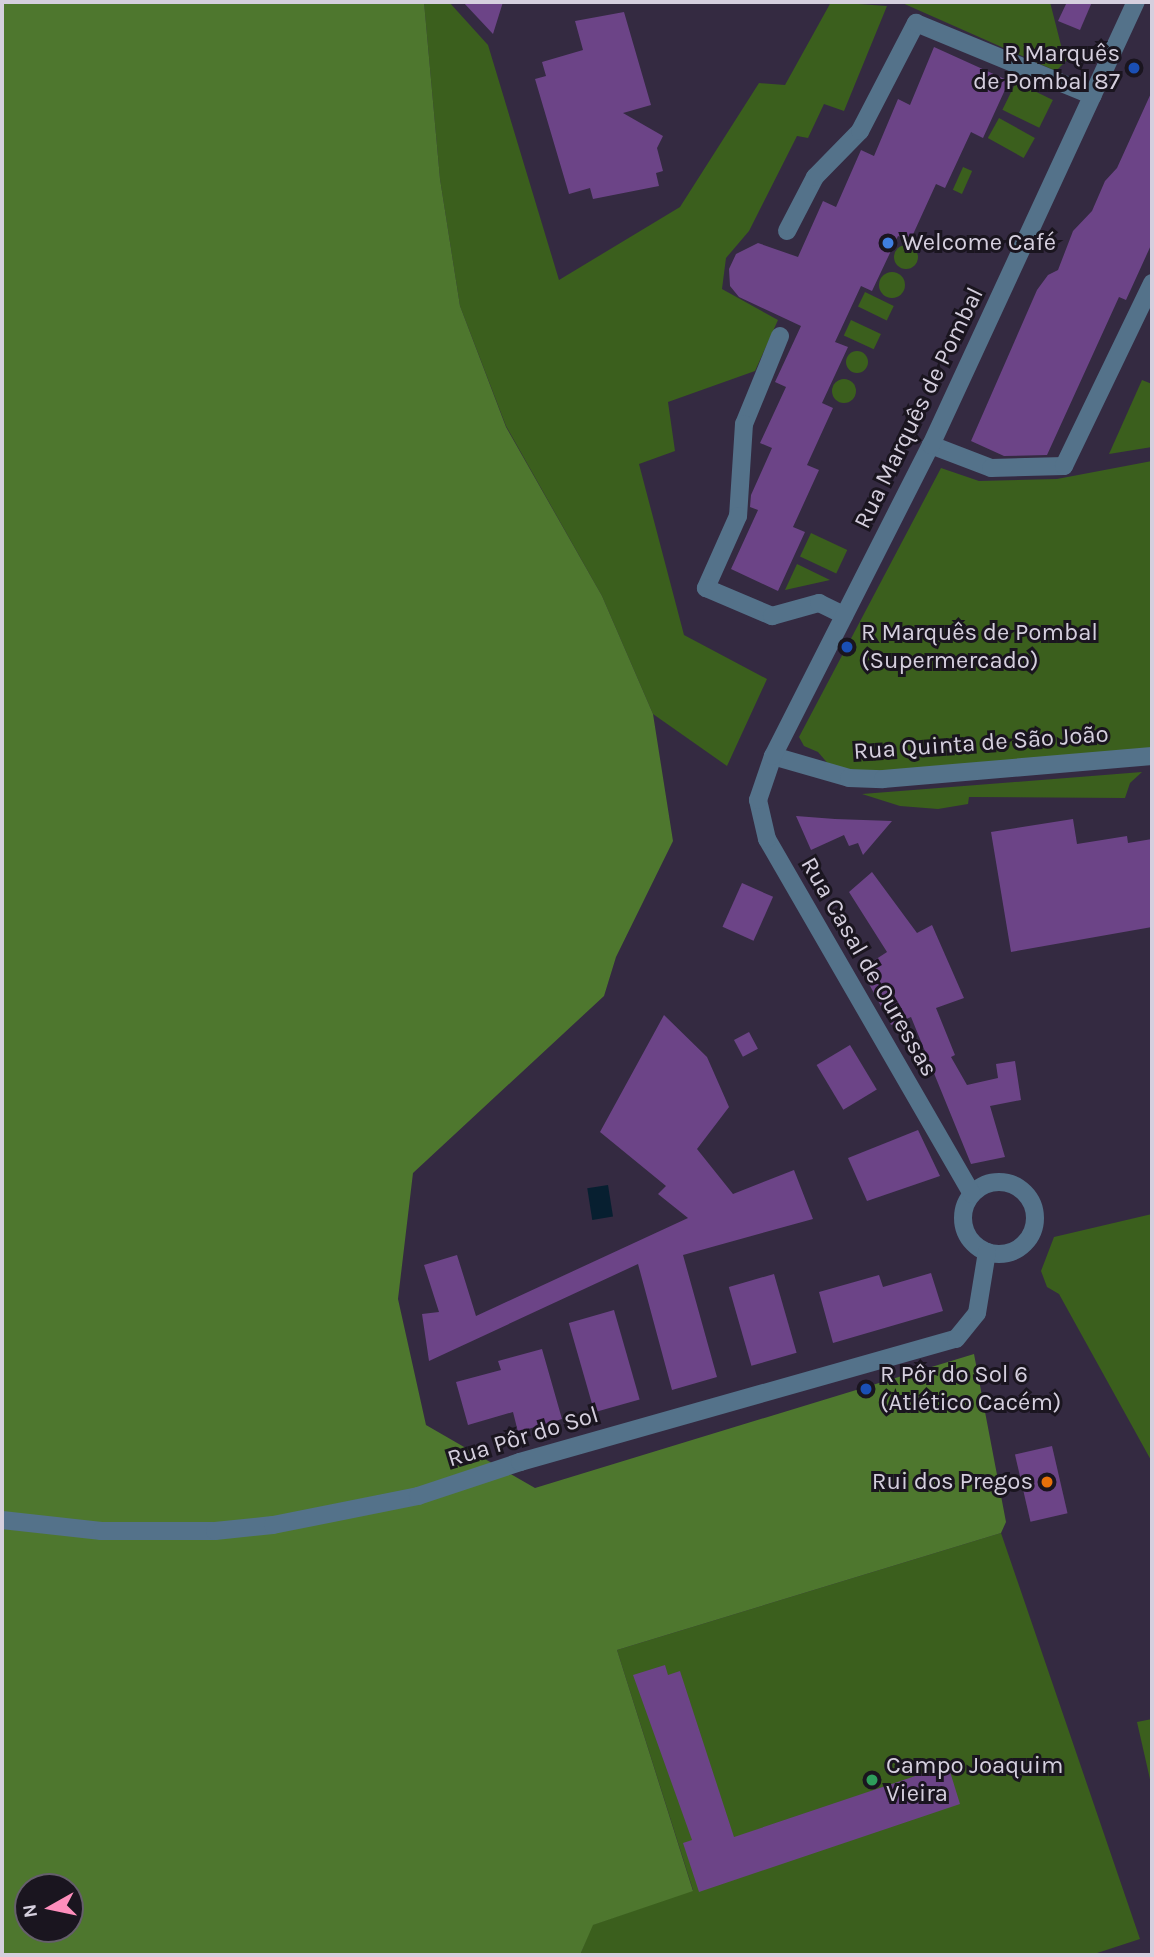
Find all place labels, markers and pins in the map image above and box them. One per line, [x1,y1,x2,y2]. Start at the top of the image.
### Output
place label: R Marquês de Pombal 87 [973,40,1120,96]
marker: R Marquês de Pombal 87 [1126,60,1142,76]
place label: Welcome Café [902,229,1056,257]
marker: Welcome Café [880,235,896,251]
place label: R Marquês de Pombal (Supermercado) [861,619,1098,675]
marker: R Marquês de Pombal (Supermercado) [839,639,855,655]
place label: R Pôr do Sol 6 (Atlético Cacém) [880,1361,1061,1417]
marker: R Pôr do Sol 6 (Atlético Cacém) [858,1381,874,1397]
place label: Rui dos Pregos [872,1468,1033,1496]
marker: Rui dos Pregos [1039,1474,1055,1490]
place label: Campo Joaquim Vieira [886,1752,1063,1808]
marker: Campo Joaquim Vieira [864,1772,880,1788]

